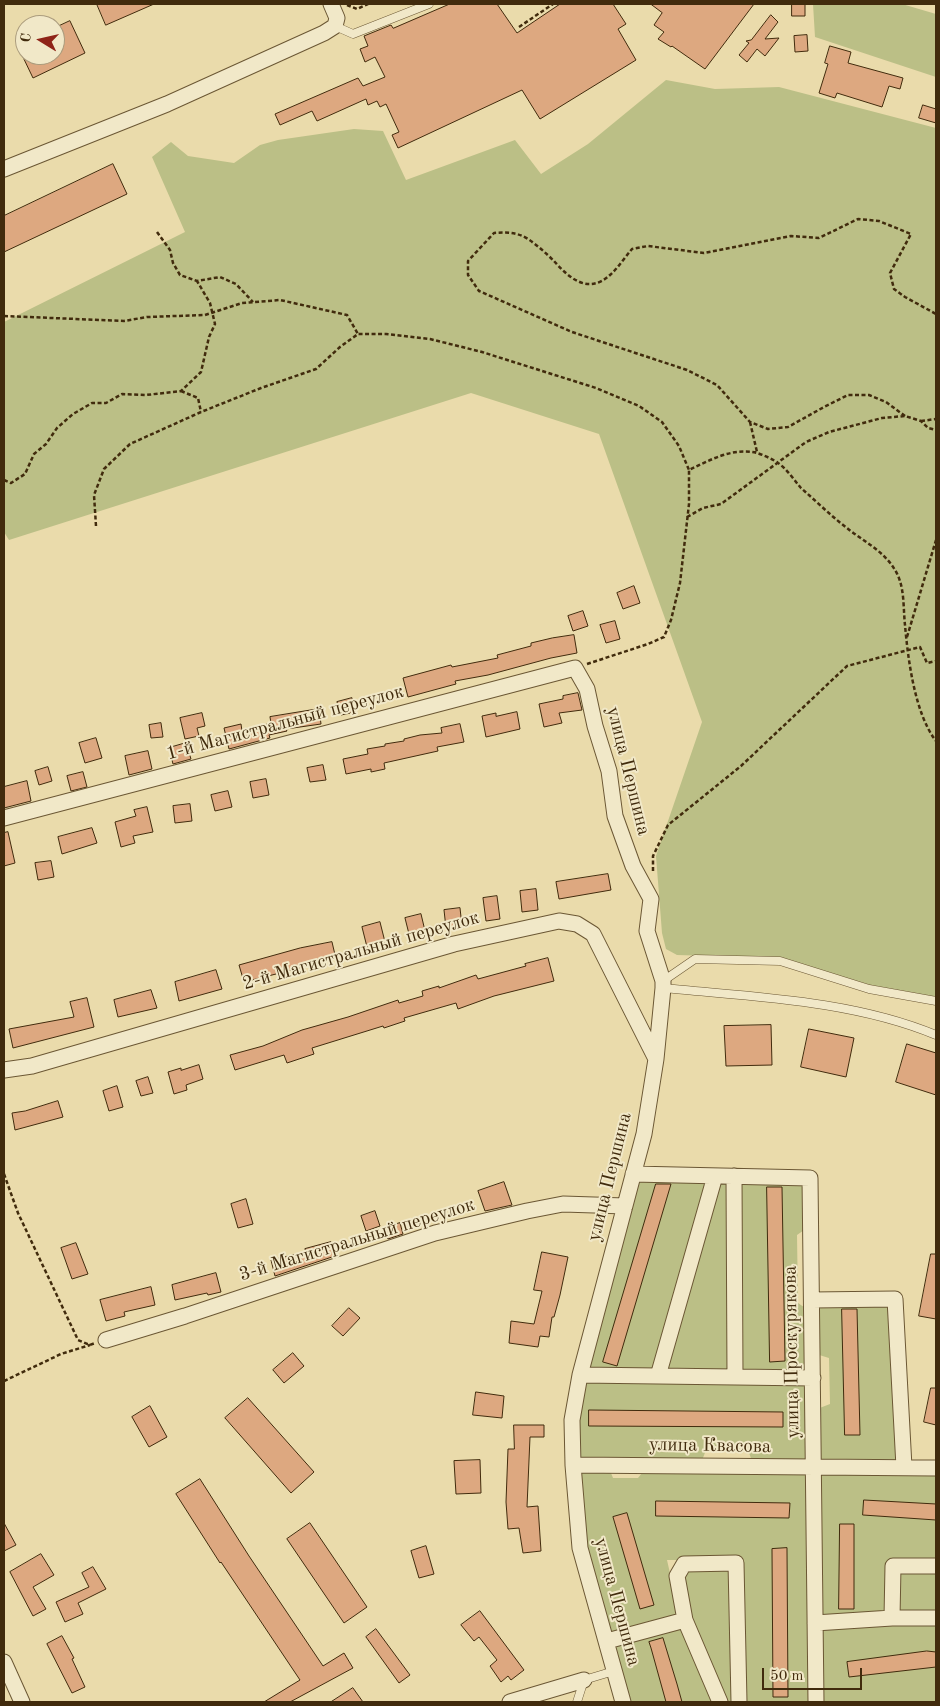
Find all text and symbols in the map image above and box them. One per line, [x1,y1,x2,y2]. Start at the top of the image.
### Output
north arrow [15,15,65,65]
text: С [19,32,34,43]
street label: 1-й Магистральный переулок [164,680,406,766]
street label: улица Першина [601,704,655,838]
street label: 2-й Магистральный переулок [240,906,482,996]
street label: улица Першина [583,1110,637,1244]
street label: 3-й Магистральный переулок [236,1193,478,1287]
street label: улица Проскурякова [779,1265,805,1439]
street label: улица Квасова [649,1434,771,1458]
street label: улица Першина [589,1535,645,1669]
scale bar [765,1658,865,1690]
text: 50 m [770,1669,804,1684]

